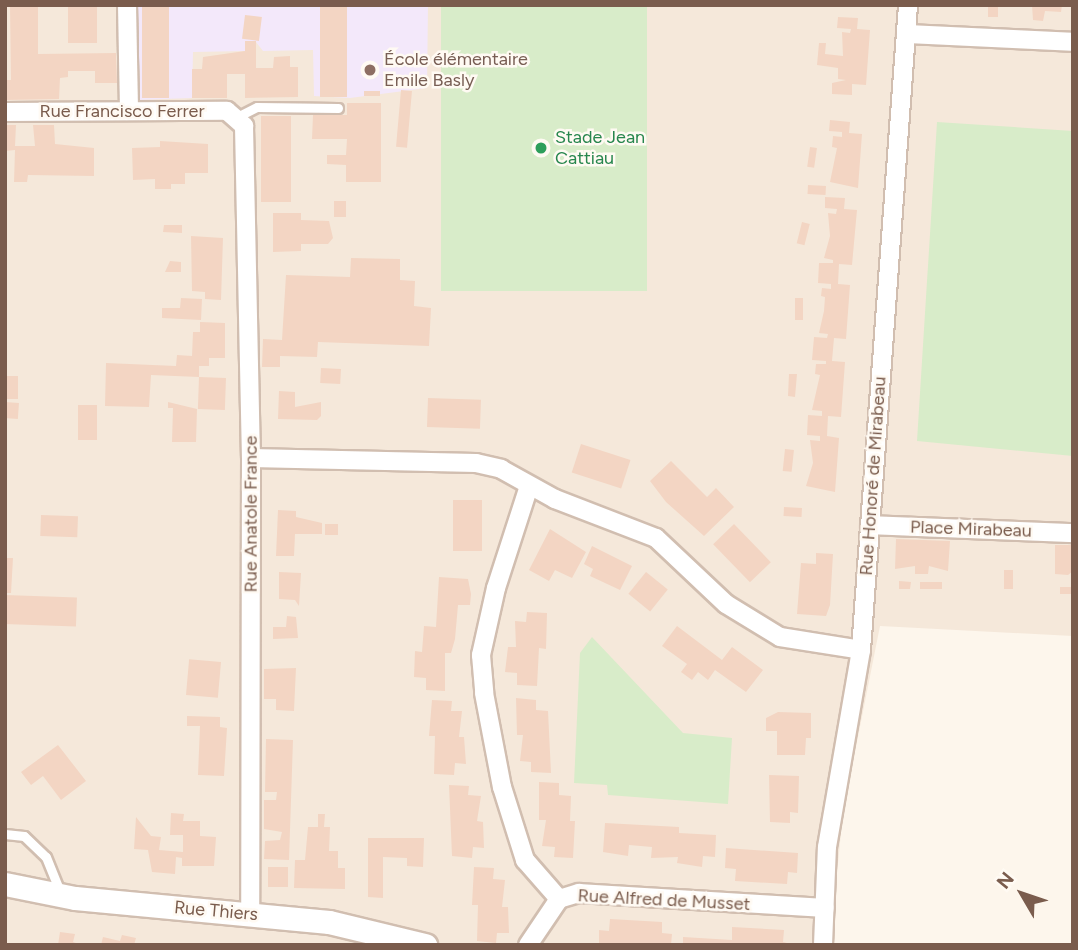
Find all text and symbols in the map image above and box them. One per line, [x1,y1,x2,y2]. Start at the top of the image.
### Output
place label: École élémentaire Emile Basly [384,49,528,92]
marker: École élémentaire Emile Basly [362,62,378,78]
street label: Rue Francisco Ferrer [40,100,204,122]
place label: Stade Jean Cattiau [555,127,645,170]
marker: Stade Jean Cattiau [533,140,549,156]
street label: Rue Honoré de Mirabeau [855,376,891,576]
street label: Rue Anatole France [240,436,262,592]
street label: Place Mirabeau [910,516,1032,542]
north arrow [987,859,1057,929]
text: N [992,868,1019,893]
street label: Rue Alfred de Musset [577,885,751,915]
street label: Rue Thiers [173,897,259,925]

